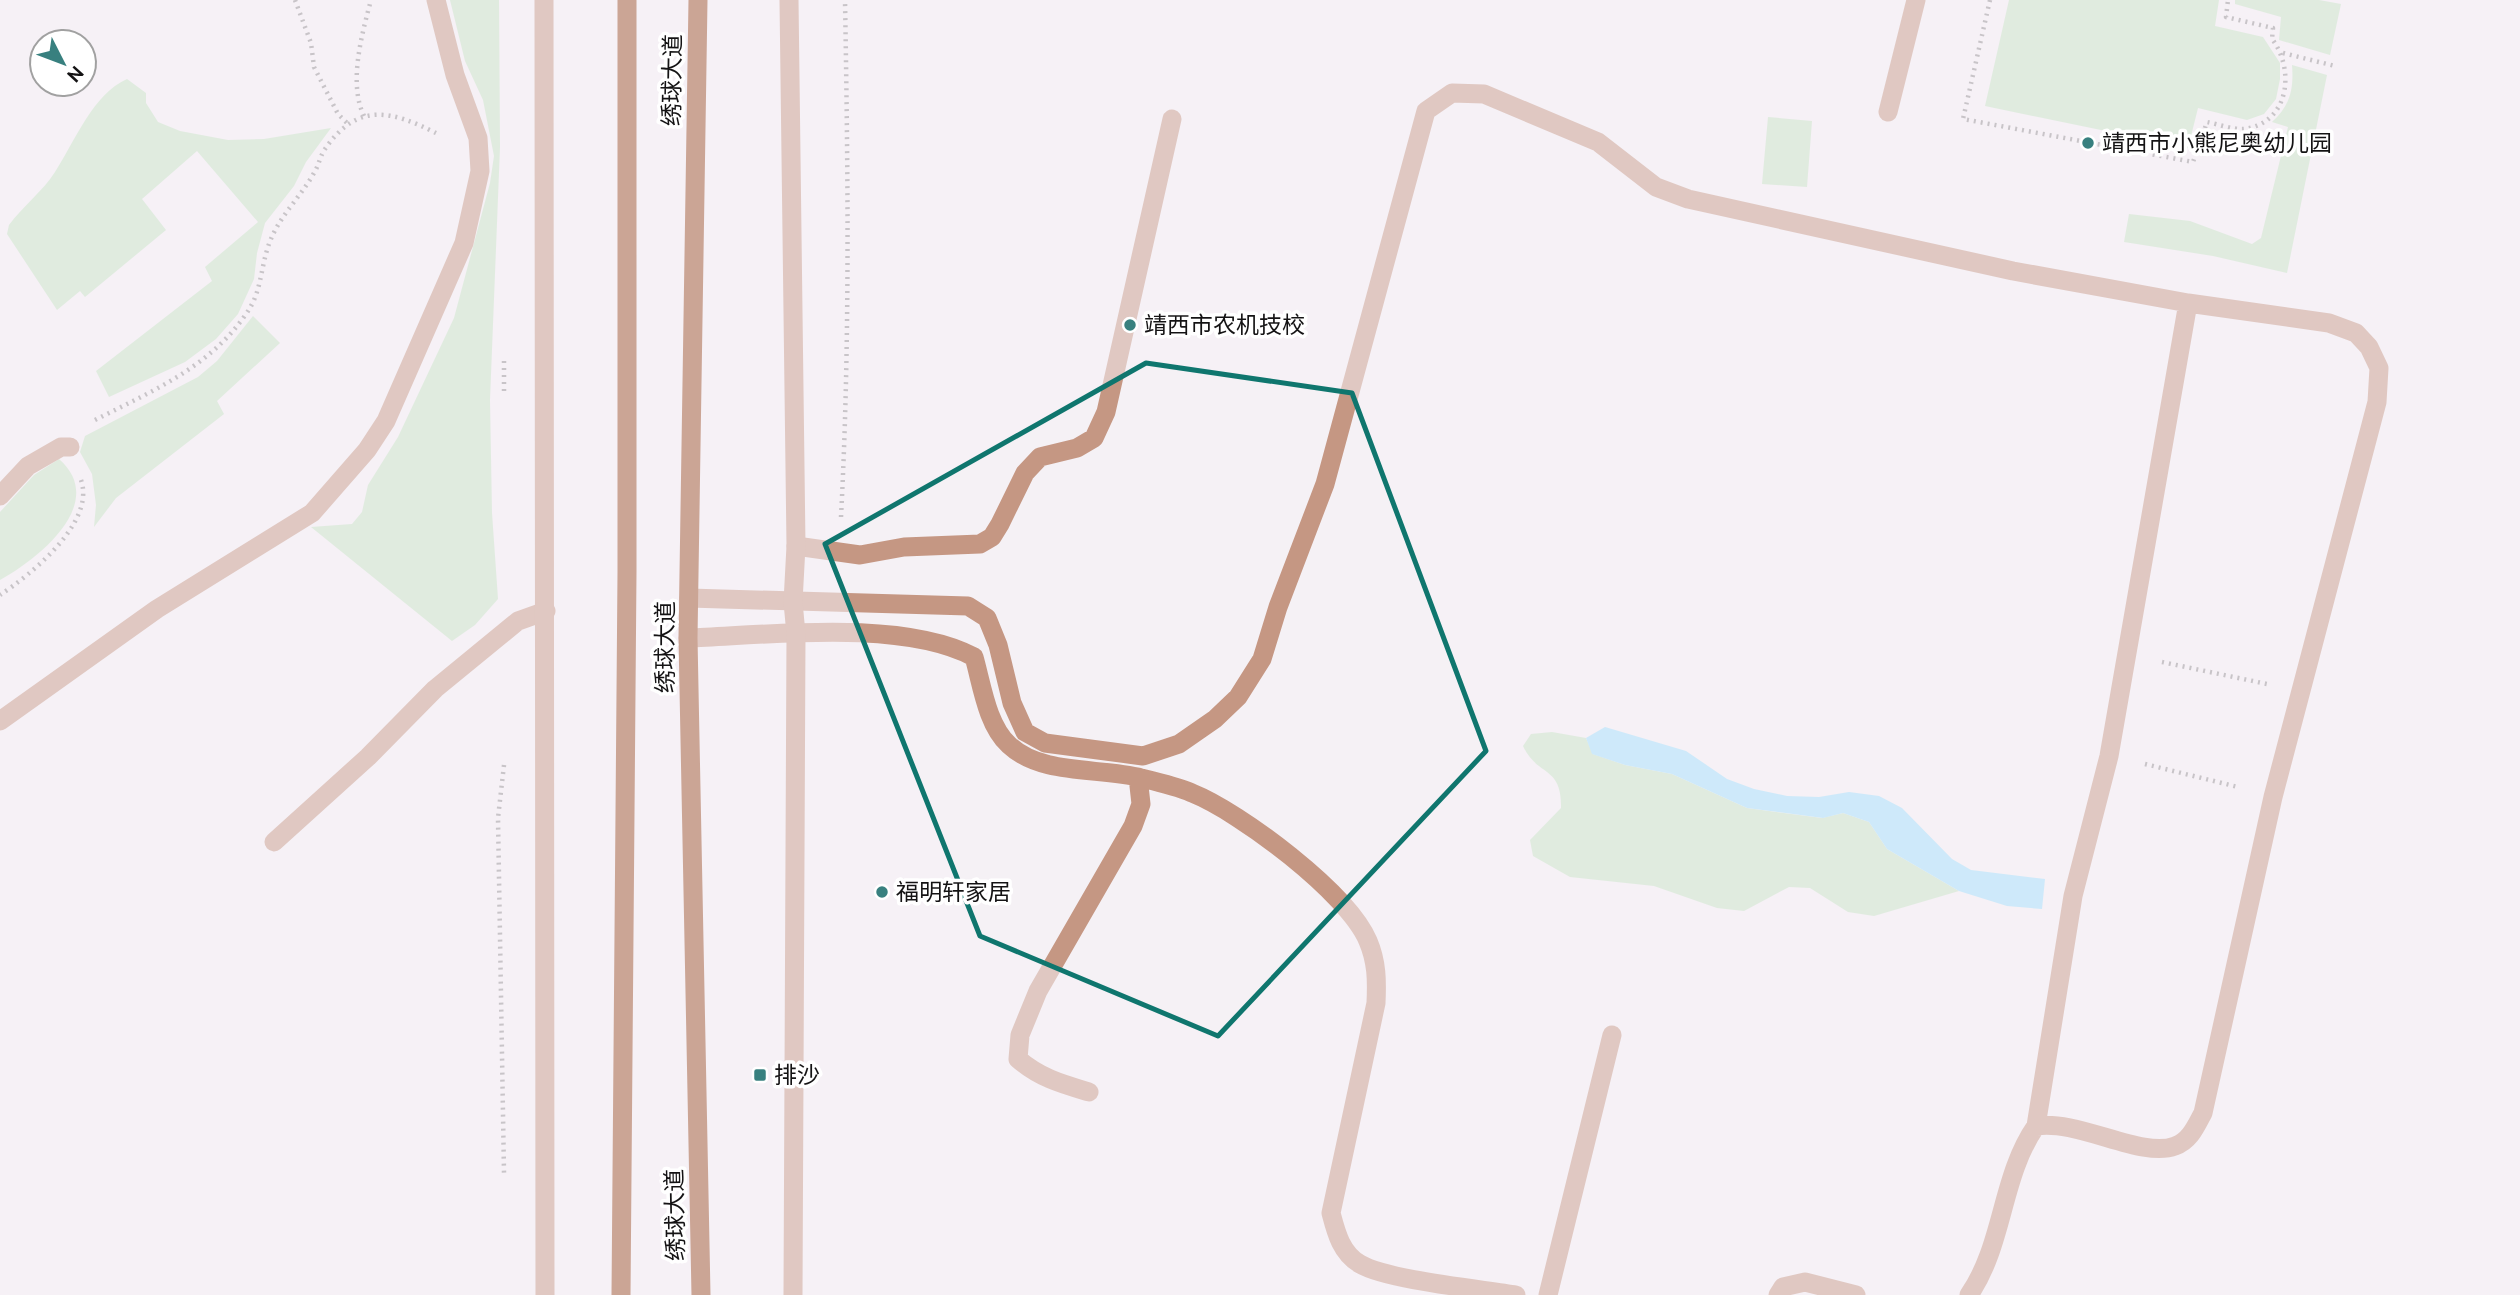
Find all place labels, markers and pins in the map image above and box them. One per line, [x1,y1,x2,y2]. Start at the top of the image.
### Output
place label: 靖西市小熊尼奥幼儿园 [2102,130,2332,155]
marker: 靖西市小熊尼奥幼儿园 [2080,135,2096,151]
place label: 靖西市农机技校 [1144,312,1305,337]
marker: 靖西市农机技校 [1122,317,1138,333]
place label: 福明轩家居 [896,879,1011,904]
marker: 福明轩家居 [874,884,890,900]
place label: 排沙 [774,1062,820,1087]
marker: 排沙 [752,1067,768,1083]

